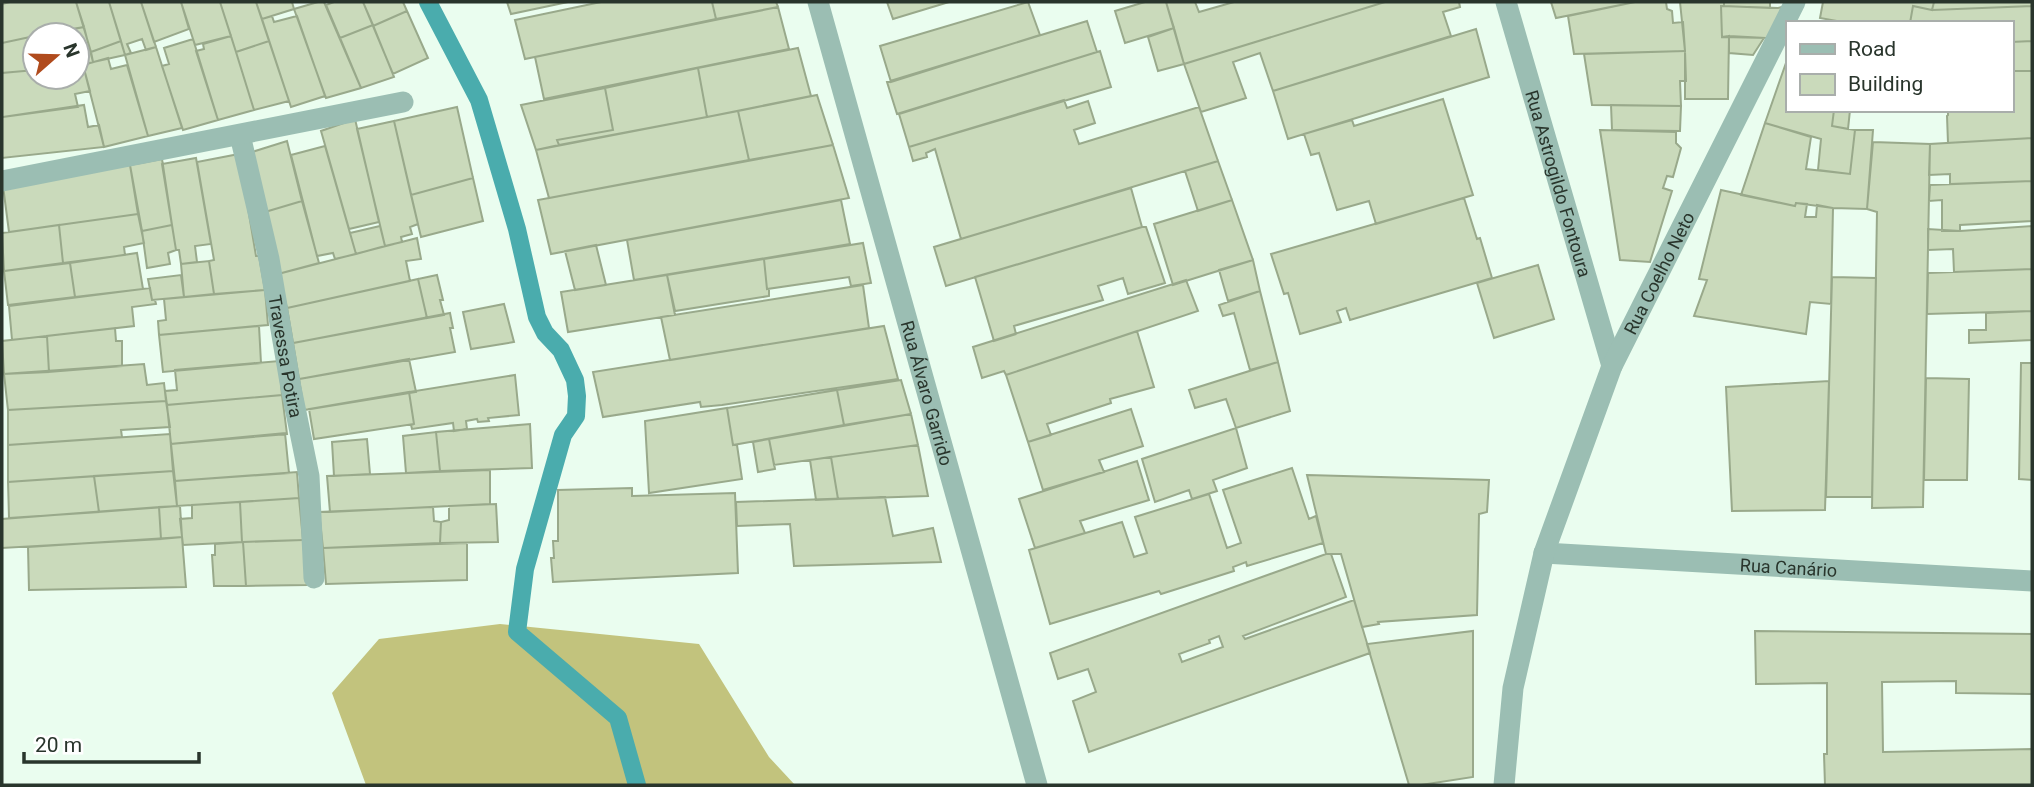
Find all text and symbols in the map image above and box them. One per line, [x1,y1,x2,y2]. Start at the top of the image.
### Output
north arrow [21,21,91,91]
legend [1786,21,2013,112]
text: Road [1848,37,1896,61]
text: N [58,40,85,61]
text: Building [1848,72,1923,96]
street label: Rua Astrogildo Fontoura [1522,88,1596,279]
street label: Rua Coelho Neto [1619,208,1698,338]
street label: Travessa Potira [265,293,307,419]
street label: Rua Álvaro Garrido [897,318,958,468]
street label: Rua Canário [1739,554,1838,580]
scale bar [24,720,200,764]
text: 20 m [35,733,82,757]

